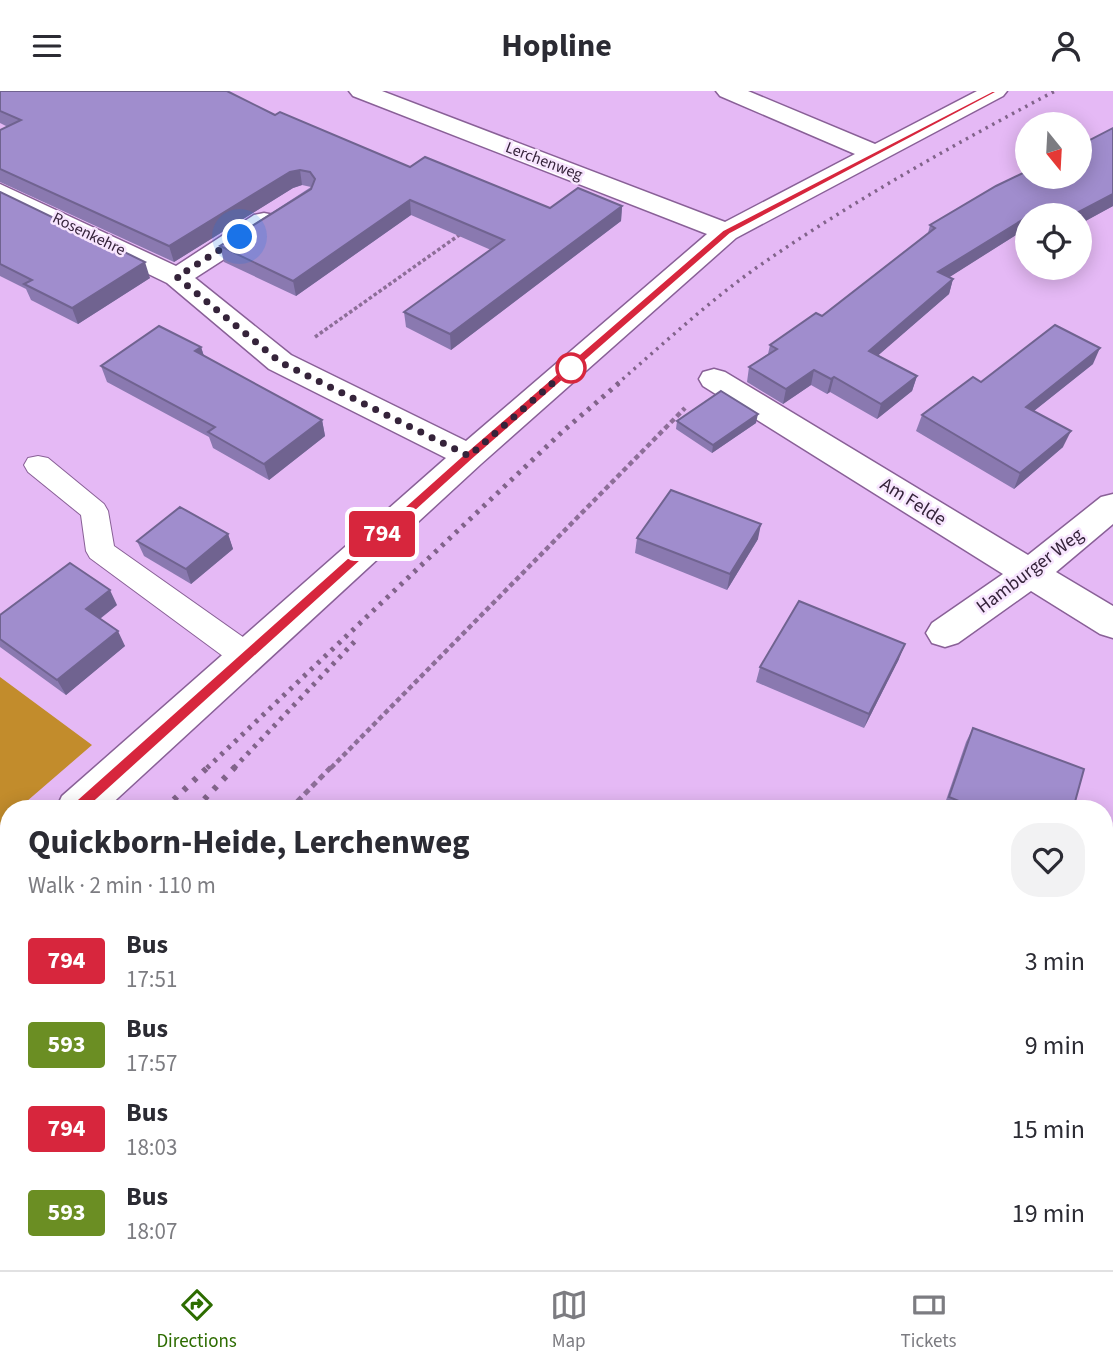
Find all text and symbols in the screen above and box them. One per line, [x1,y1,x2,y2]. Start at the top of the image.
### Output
text: Hopline [501,23,612,69]
icon: menu [28,27,66,65]
icon: person [1047,27,1085,65]
north arrow [1015,112,1092,189]
map controls [1015,112,1092,280]
street label: Lerchenweg [502,136,586,186]
button: locate [1015,203,1092,280]
street label: Rosenkehre [49,207,129,261]
your location [222,219,257,254]
unlabelled marker [556,353,586,383]
street label: Am Felde [875,471,951,533]
line badge: 794 [342,511,422,557]
text: 794 [363,516,401,551]
street label: Hamburger Weg [971,521,1090,620]
text: Quickborn-Heide, Lerchenweg [28,819,470,866]
button: heart [1011,823,1085,897]
text: Walk · 2 min · 110 m [28,869,216,902]
text: Bus [126,926,168,963]
text: 794 [47,943,86,978]
text: 3 min [1025,943,1085,980]
text: 17:51 [126,963,177,996]
text: Bus [126,1010,168,1047]
text: 593 [47,1027,86,1062]
text: 9 min [1025,1027,1085,1064]
text: 17:57 [126,1047,177,1080]
text: Bus [126,1094,168,1131]
text: 794 [47,1111,86,1146]
text: 15 min [1012,1111,1085,1148]
text: 18:03 [126,1131,177,1164]
text: Bus [126,1178,168,1215]
text: 593 [47,1195,86,1230]
text: 19 min [1012,1195,1085,1232]
text: 18:07 [126,1215,177,1248]
tab: Directions [156,1286,237,1355]
tab: Map [550,1286,588,1355]
tab: Tickets [901,1286,957,1355]

